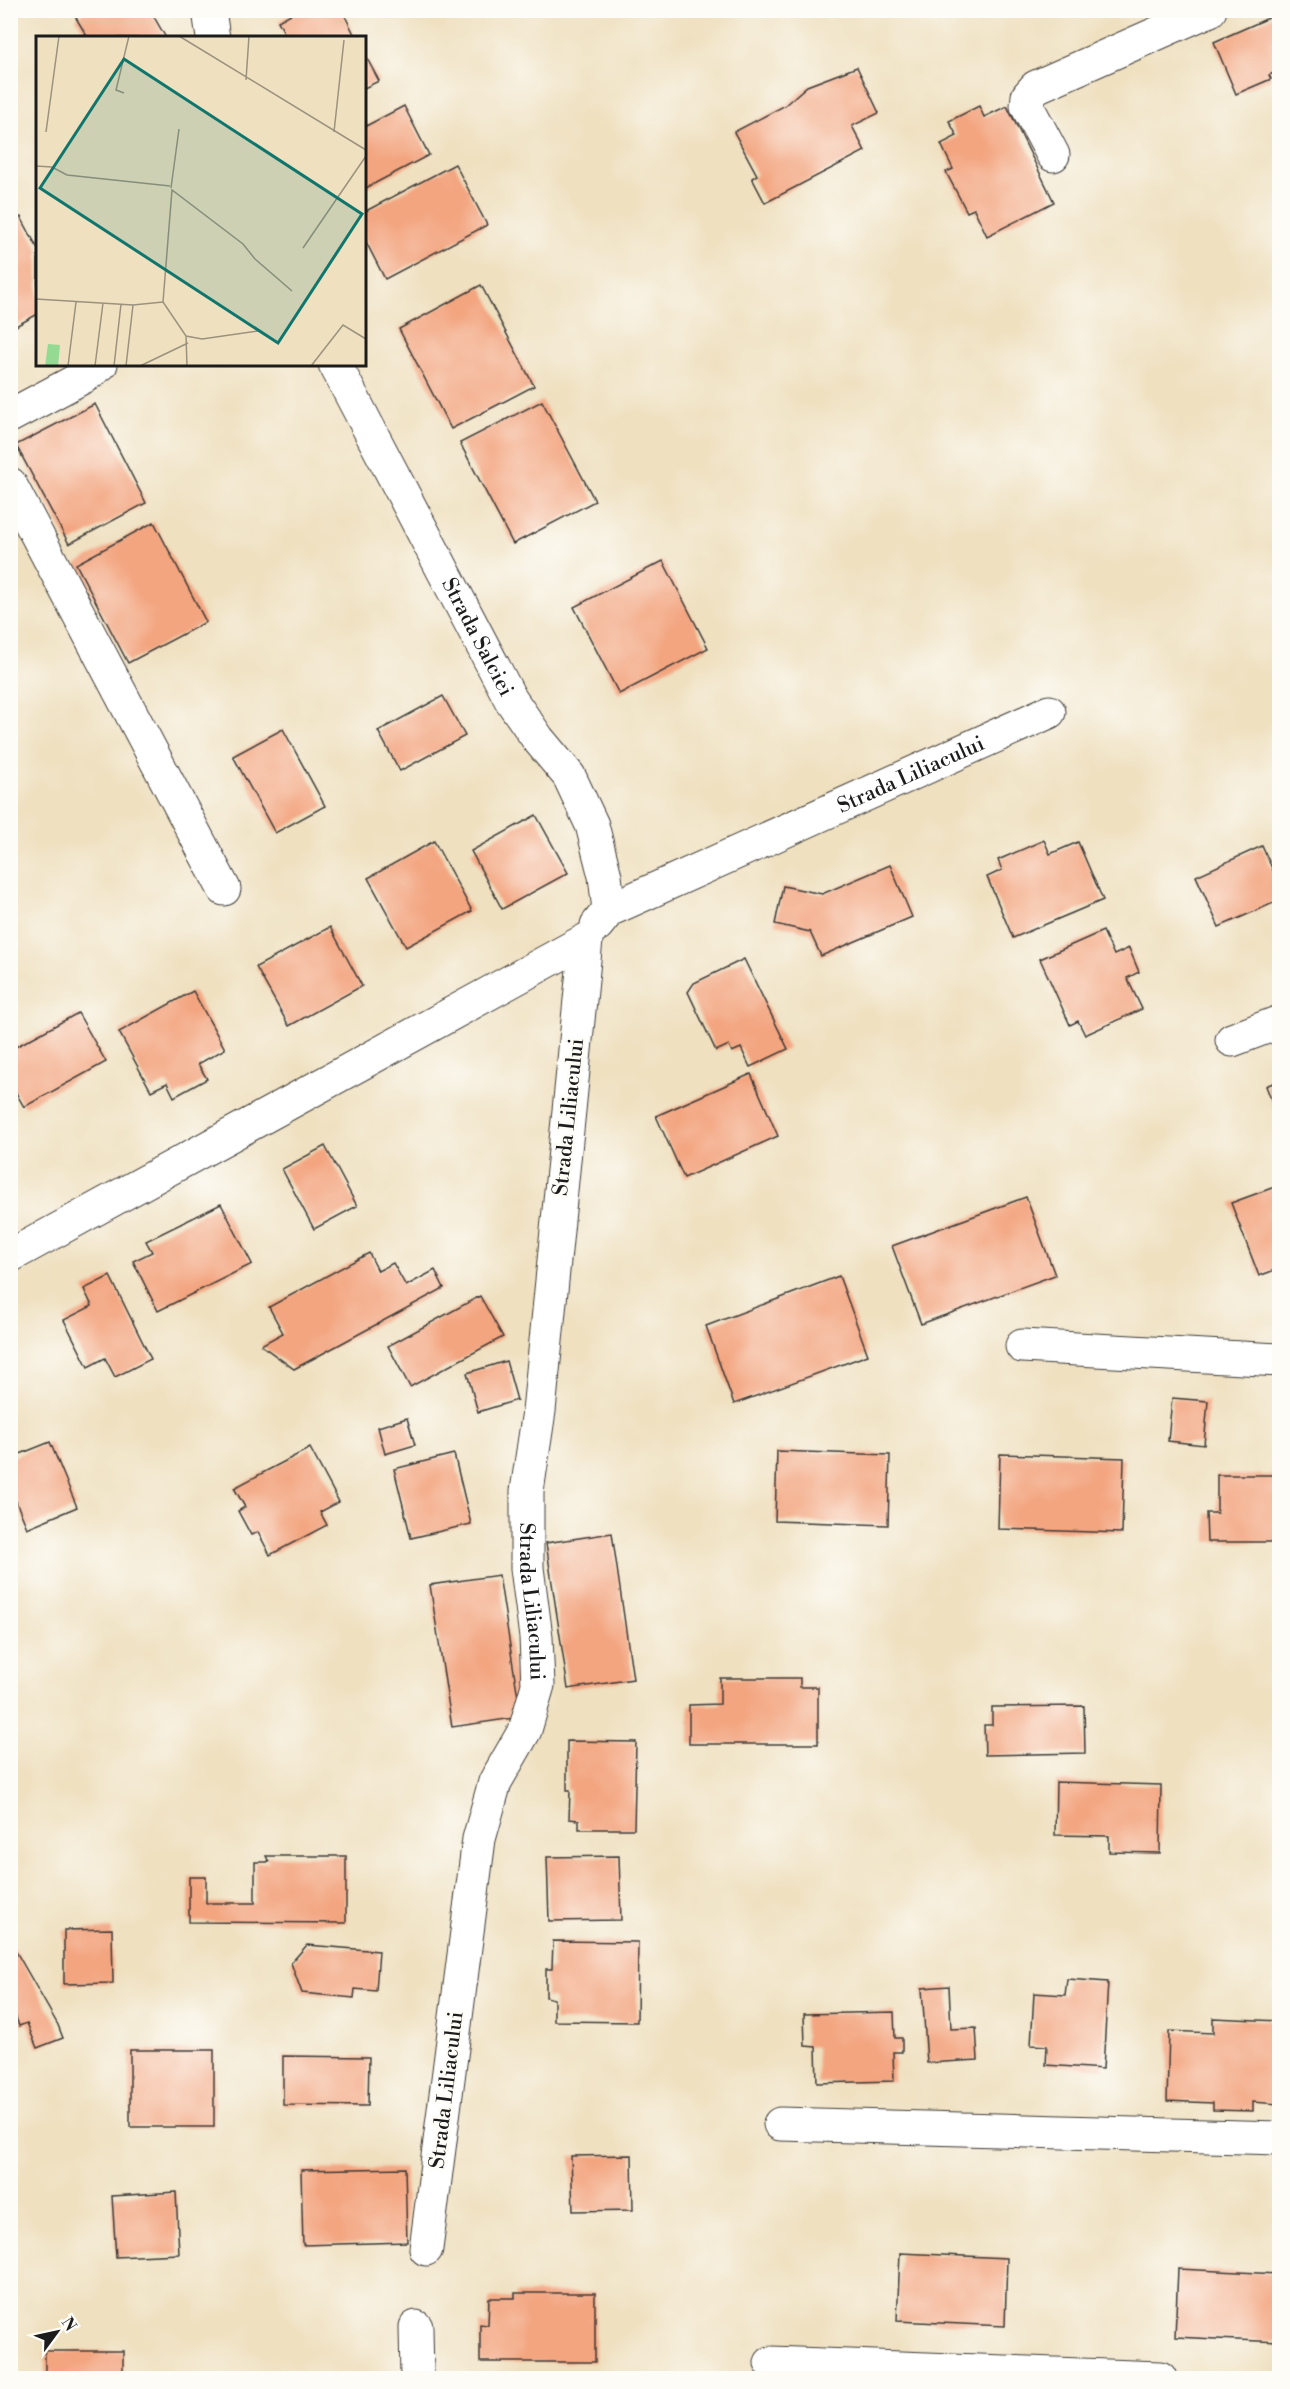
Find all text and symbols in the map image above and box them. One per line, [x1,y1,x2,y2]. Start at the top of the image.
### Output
inset map [36,36,366,366]
street label: Strada Salciei [435,574,519,701]
street label: Strada Liliacului [833,731,989,820]
street label: Strada Liliacului [548,1037,590,1197]
street label: Strada Liliacului [513,1523,550,1681]
street label: Strada Liliacului [424,2010,470,2170]
north arrow [27,2302,87,2362]
text: N [57,2314,81,2335]

